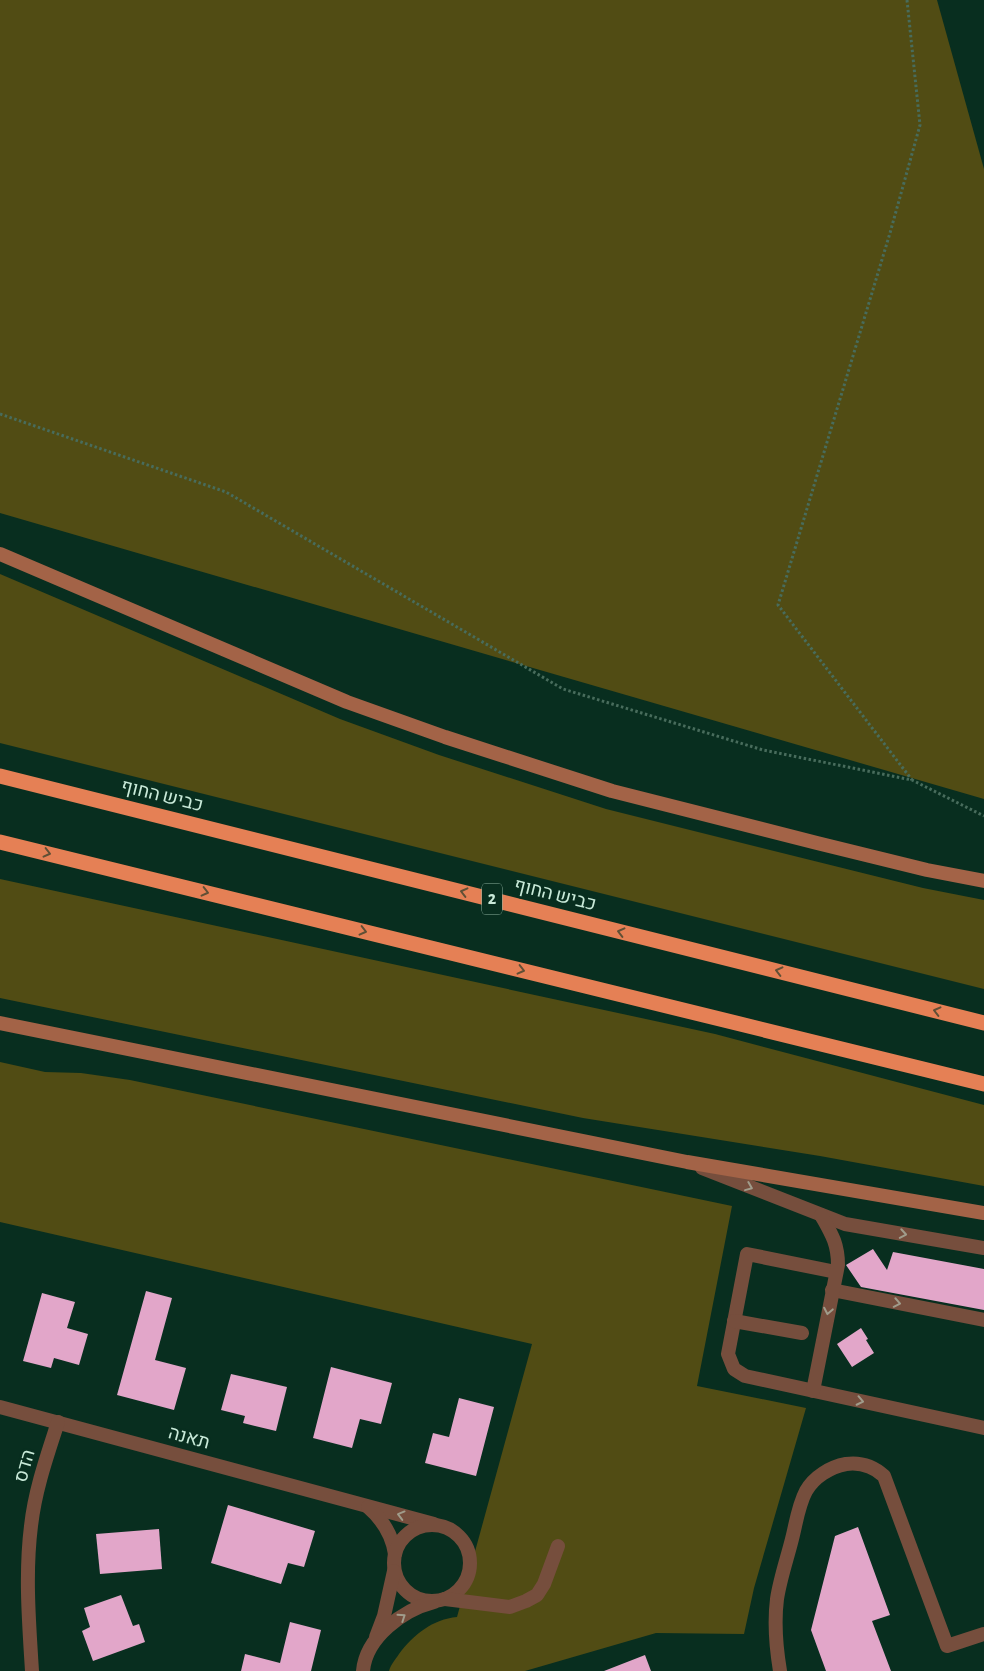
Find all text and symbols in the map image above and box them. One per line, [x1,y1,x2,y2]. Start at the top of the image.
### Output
street label: כביש החוף [119,777,205,815]
one-way arrow [43,847,52,858]
street label: כביש החוף [512,876,598,914]
road number: 2 [482,884,502,914]
one-way arrow [201,886,210,897]
one-way arrow [460,888,468,898]
one-way arrow [358,925,367,936]
one-way arrow [617,927,626,938]
one-way arrow [516,964,525,975]
one-way arrow [775,966,784,977]
one-way arrow [932,1006,941,1017]
one-way arrow [744,1180,753,1191]
one-way arrow [899,1229,908,1239]
one-way arrow [893,1297,902,1308]
one-way arrow [824,1307,834,1316]
one-way arrow [856,1395,865,1406]
street label: תאנה [166,1423,212,1453]
street label: הדס [11,1447,39,1485]
one-way arrow [396,1510,405,1521]
one-way arrow [396,1614,405,1623]

